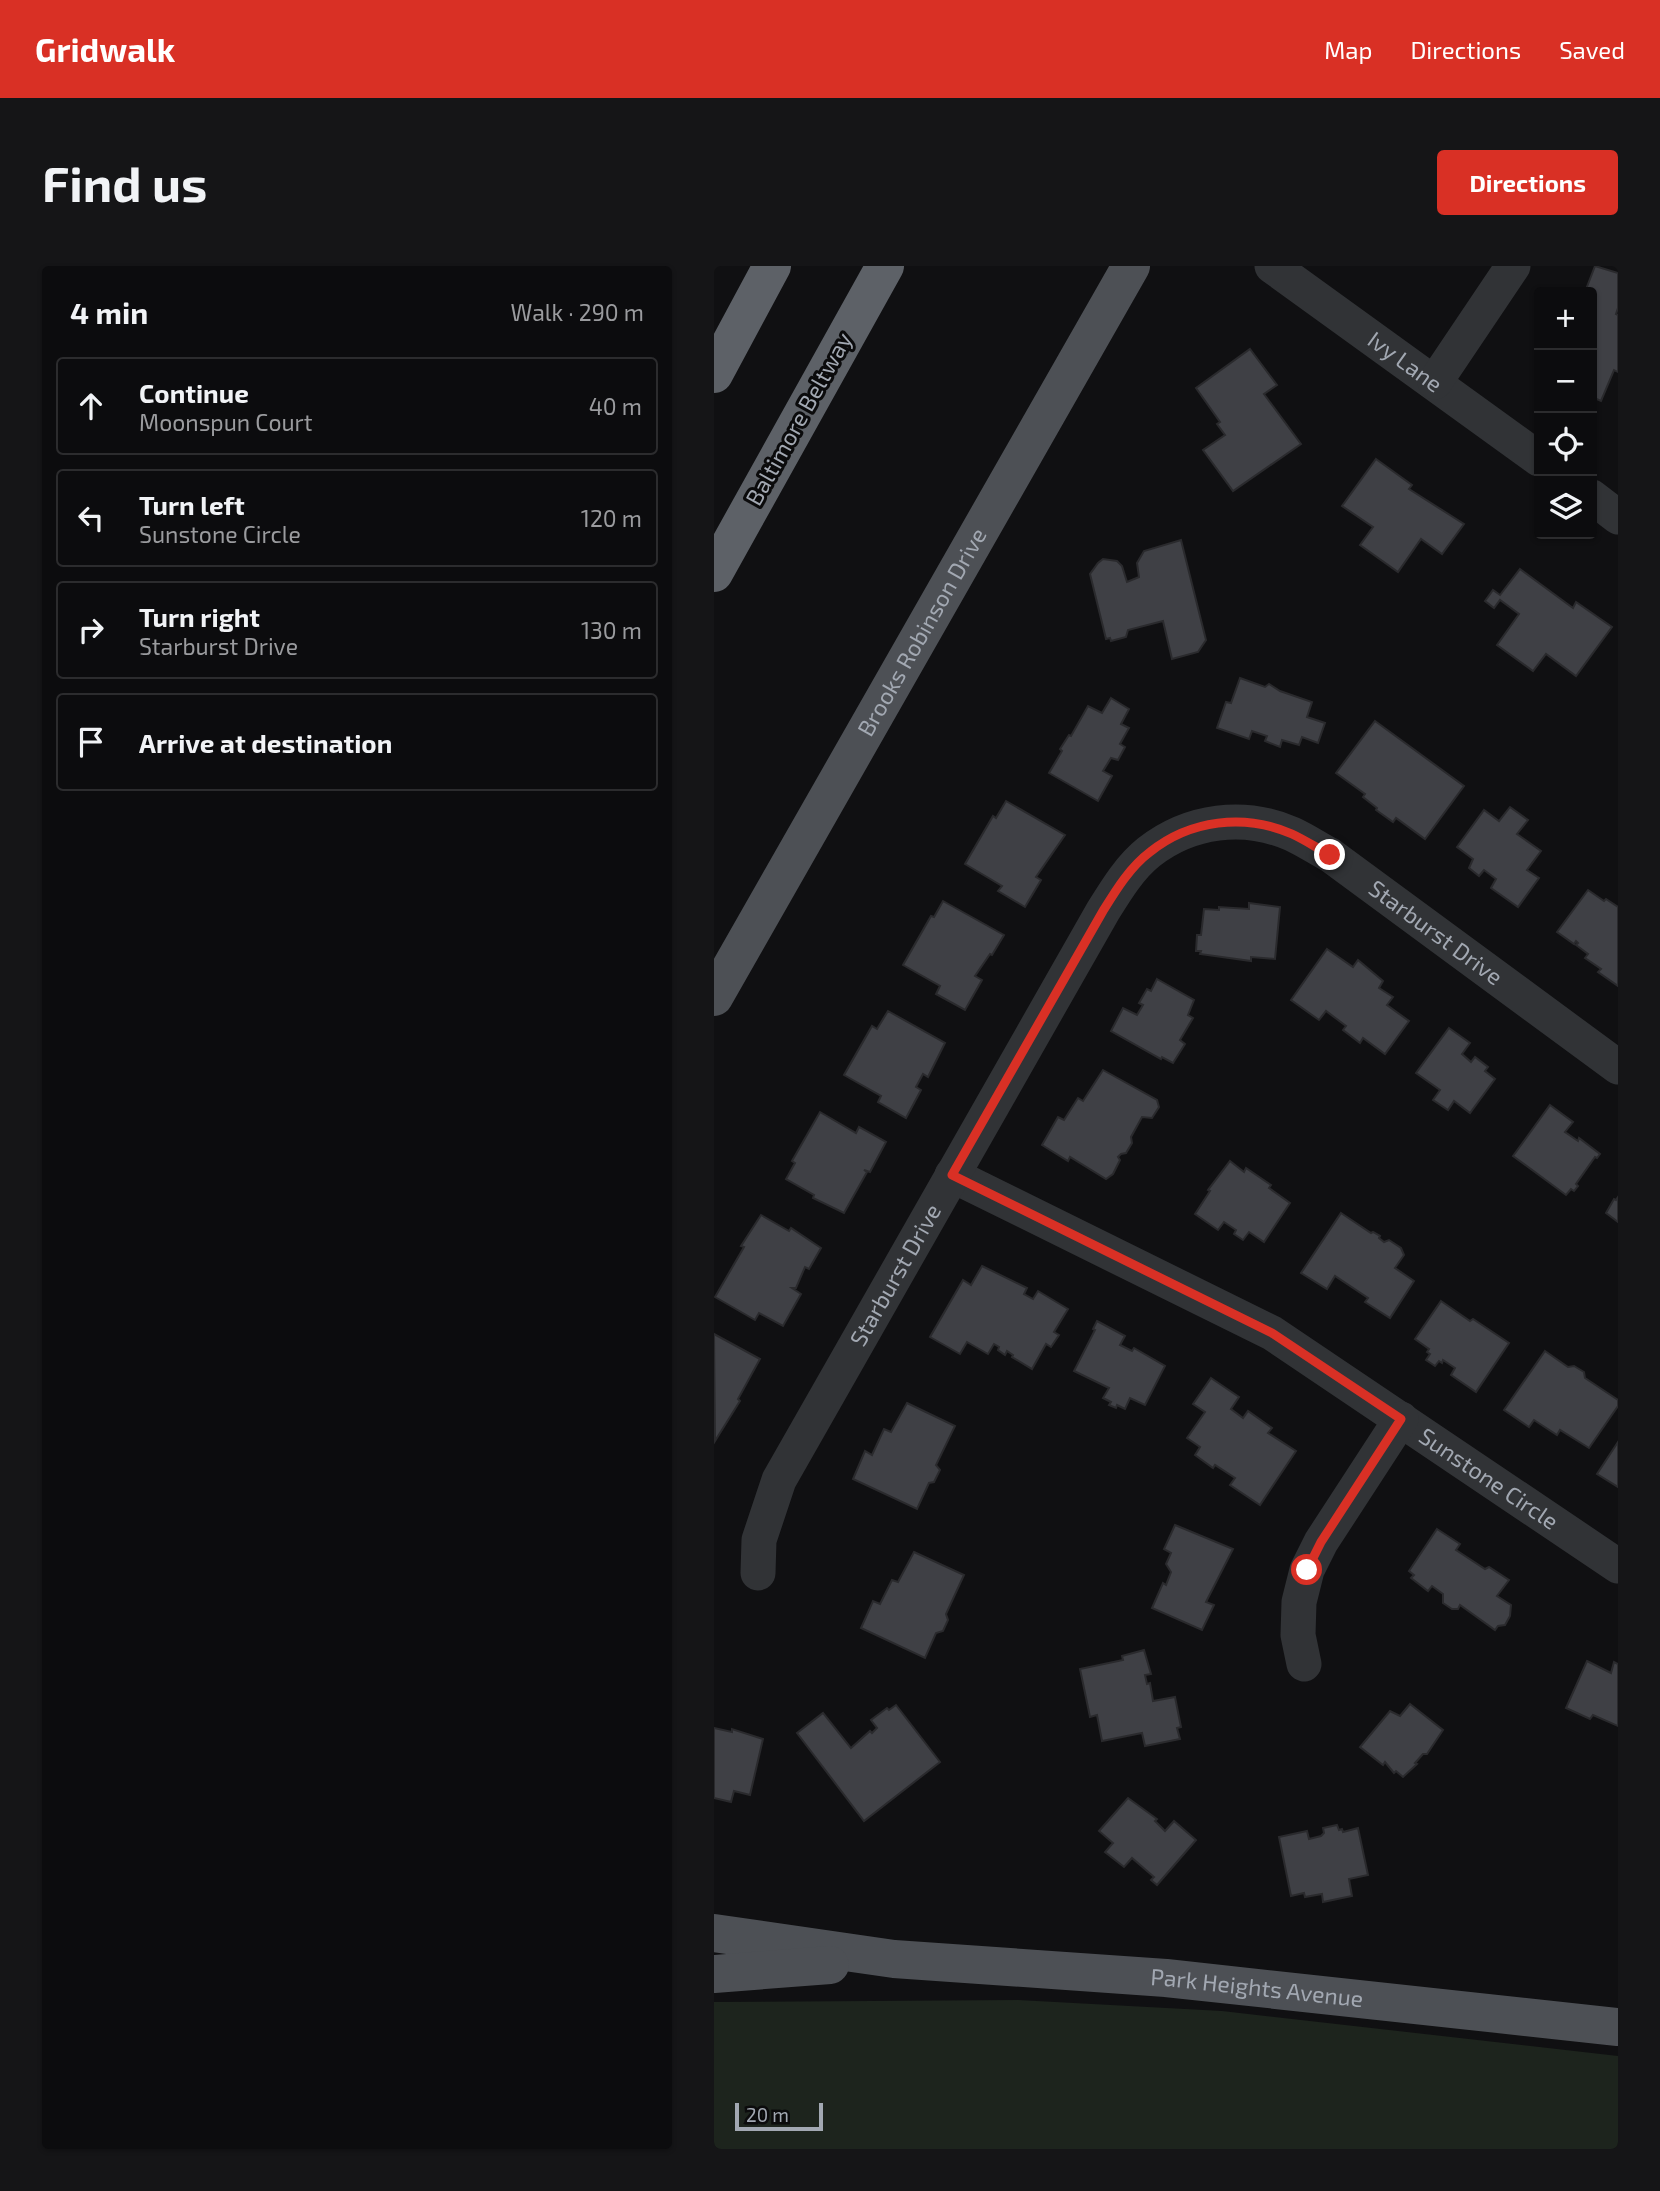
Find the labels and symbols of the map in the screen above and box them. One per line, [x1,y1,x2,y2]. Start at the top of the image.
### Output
street label: Ivy Lane [1363,325,1448,398]
street label: Baltimore Beltway [739,327,857,510]
street label: Brooks Robinson Drive [851,523,992,741]
route end [1314,839,1345,870]
street label: Starburst Drive [1364,873,1509,990]
street label: Starburst Drive [843,1199,946,1351]
street label: Sunstone Circle [1414,1421,1564,1535]
route start [1291,1554,1322,1585]
street label: Park Heights Avenue [1150,1962,1365,2012]
scale bar [735,2100,822,2132]

